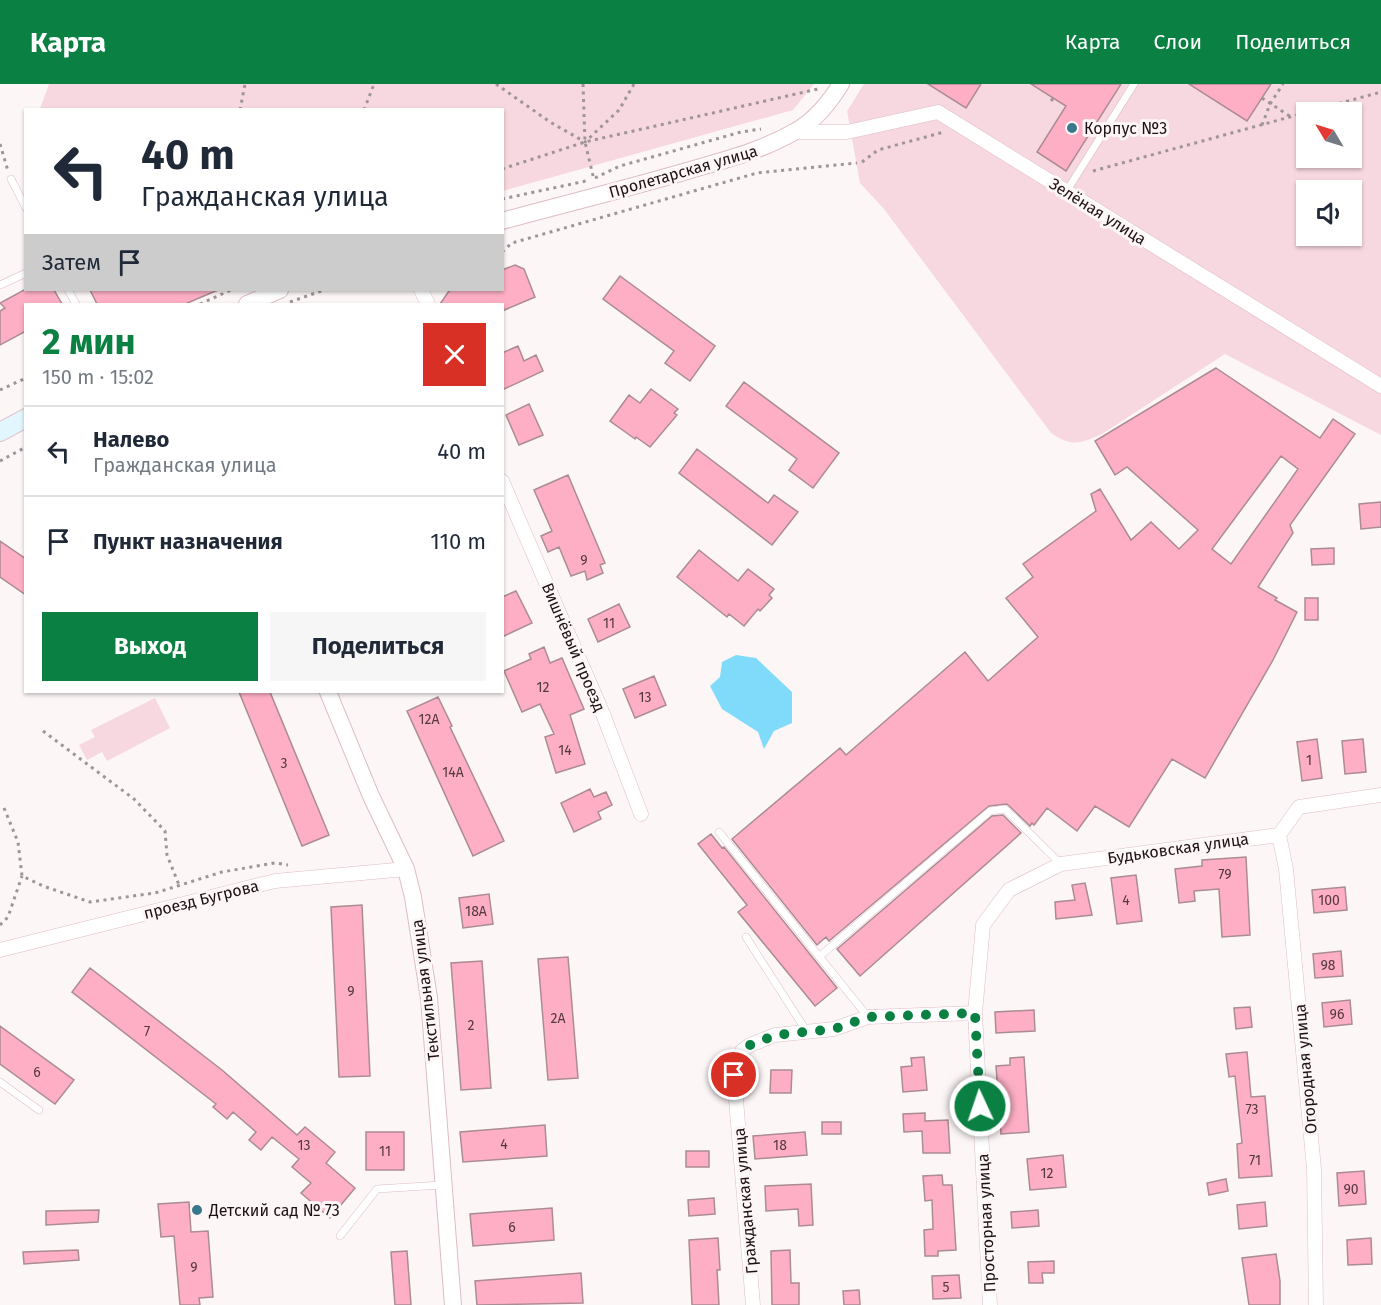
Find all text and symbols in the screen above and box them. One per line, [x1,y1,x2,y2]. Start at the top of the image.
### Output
text: Карта [30,26,106,59]
text: Карта [1065,29,1121,55]
text: Слои [1154,29,1202,55]
text: Поделиться [1235,29,1351,55]
north arrow [1296,102,1362,168]
map controls [1296,102,1362,246]
place label: Корпус №3 [1084,119,1167,138]
marker: Корпус №3 [1065,121,1079,135]
text: 40 m [141,130,235,180]
icon: left [42,132,120,210]
street label: Пролетарская улица [607,141,760,202]
street label: Зелёная улица [1046,174,1150,249]
button: sound [1296,180,1362,246]
text: Гражданская улица [141,181,389,213]
icon: arrive [113,246,146,279]
text: Затем [42,249,101,276]
text: 2 мин [42,320,136,364]
button: close [423,323,486,386]
text: 150 m · 15:02 [42,365,154,389]
text: Налево [93,426,169,453]
icon: left [42,435,75,468]
text: 40 m [437,438,486,465]
text: Гражданская улица [93,453,277,477]
icon: arrive [42,525,75,558]
text: Пункт назначения [93,528,283,555]
text: 110 m [430,528,486,555]
house number: 9 [580,552,588,569]
street label: Вишнёвый проезд [538,580,609,715]
button: Выход [42,612,258,681]
button: Поделиться [270,612,486,681]
house number: 11 [603,615,615,632]
house number: 12 [537,679,550,696]
house number: 13 [638,689,652,706]
house number: 12А [418,711,440,728]
house number: 14 [558,742,572,759]
house number: 1 [1306,752,1312,769]
house number: 3 [281,755,288,772]
house number: 14А [442,764,464,781]
street label: Будьковская улица [1106,829,1250,868]
house number: 79 [1218,866,1232,883]
street label: проезд Бугрова [142,876,261,923]
house number: 4 [1122,892,1130,909]
house number: 100 [1318,892,1340,909]
house number: 18А [465,903,487,920]
street label: Текстильная улица [407,918,444,1062]
house number: 98 [1320,957,1336,974]
house number: 9 [347,983,355,1000]
street label: Огородная улица [1290,1003,1321,1135]
house number: 96 [1330,1006,1344,1023]
house number: 2А [551,1010,565,1027]
house number: 2 [468,1017,475,1034]
house number: 7 [144,1023,150,1040]
pin [708,1049,759,1100]
icon: arrive [717,1058,750,1091]
house number: 6 [33,1064,41,1081]
position arrow [948,1074,1012,1138]
house number: 73 [1245,1101,1259,1118]
street label: Гражданская улица [730,1127,761,1275]
house number: 4 [500,1136,508,1153]
house number: 13 [297,1137,311,1154]
house number: 18 [773,1137,787,1154]
house number: 11 [379,1143,391,1160]
house number: 71 [1249,1152,1261,1169]
street label: Просторная улица [973,1153,1000,1293]
house number: 12 [1041,1165,1054,1182]
house number: 90 [1343,1181,1359,1198]
place label: Детский сад № 73 [208,1201,340,1220]
marker: Детский сад № 73 [190,1203,204,1217]
house number: 6 [508,1219,516,1236]
house number: 9 [190,1259,198,1276]
house number: 5 [942,1279,950,1296]

